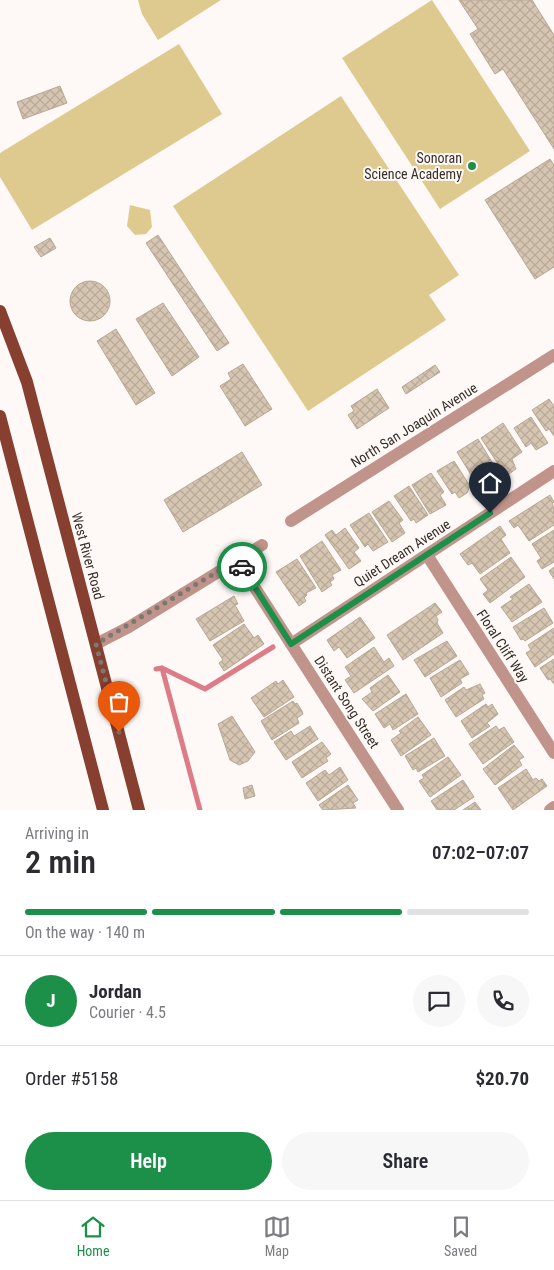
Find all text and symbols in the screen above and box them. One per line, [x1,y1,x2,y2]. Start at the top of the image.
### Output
place label: Sonoran Science Academy [364,150,462,182]
marker: Sonoran Science Academy [466,160,478,172]
street label: North San Joaquin Avenue [348,379,481,471]
pin [469,462,511,513]
icon: home [476,469,504,497]
street label: West River Road [69,511,107,601]
street label: Quiet Dream Avenue [351,516,454,590]
courier [217,542,267,592]
icon: car [228,553,256,581]
street label: Floral Cliff Way [474,607,533,685]
street label: Distant Song Street [311,653,383,751]
pin [98,681,140,732]
icon: bag [105,688,133,716]
text: Arriving in [25,824,89,843]
text: 07:02–07:07 [432,841,529,864]
text: 2 min [25,843,96,881]
text: On the way · 140 m [25,923,145,942]
button: chat [413,975,465,1027]
button: phone [477,975,529,1027]
text: Jordan [89,980,142,1003]
text: J [46,989,56,1012]
text: Courier · 4.5 [89,1003,166,1022]
text: Order #5158 [25,1067,118,1090]
text: $20.70 [475,1067,529,1090]
button: Help [25,1132,272,1190]
button: Share [282,1132,529,1190]
tab: Home [77,1213,109,1259]
tab: Map [263,1213,291,1259]
tab: Saved [444,1213,477,1259]

